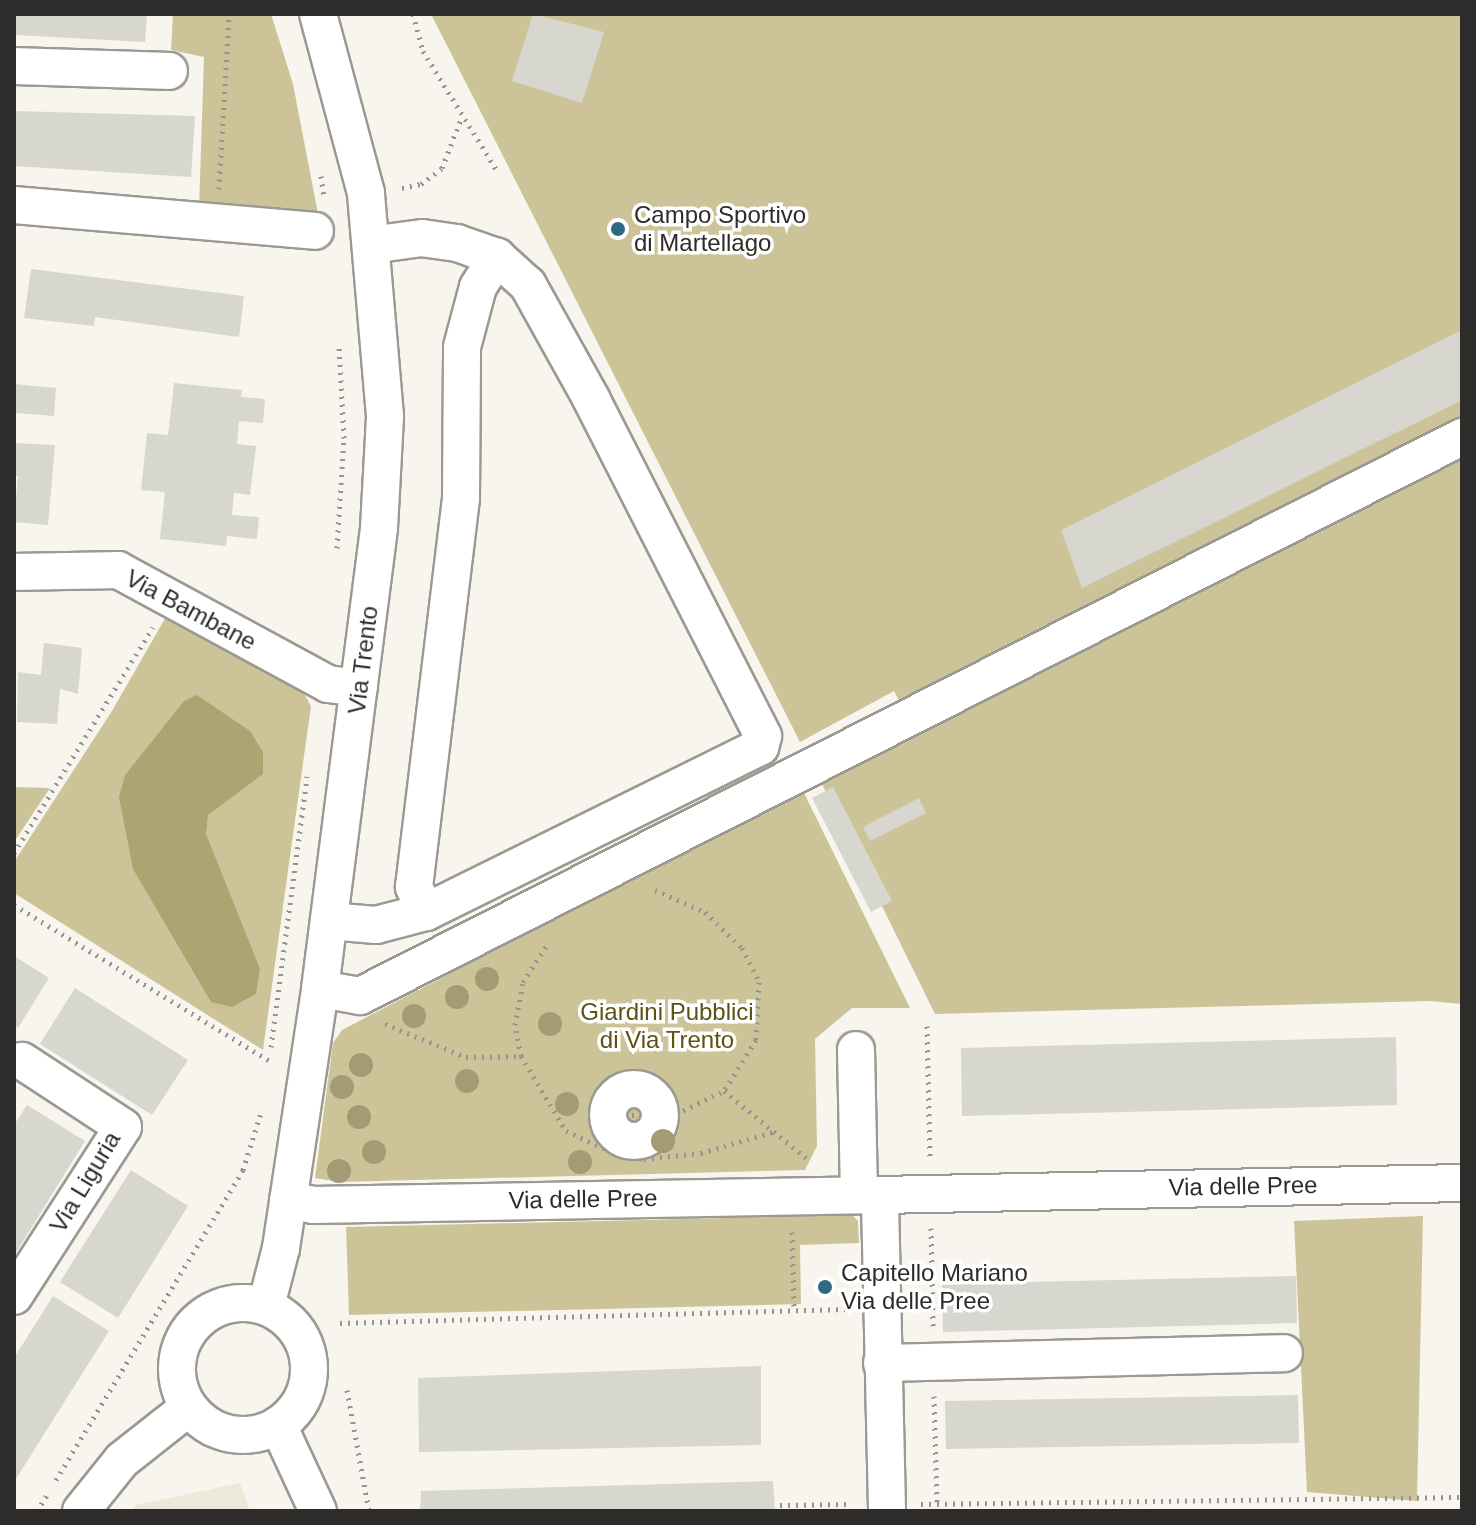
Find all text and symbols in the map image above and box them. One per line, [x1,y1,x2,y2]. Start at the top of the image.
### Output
place label: Campo Sportivo di Martellago [634,201,806,257]
marker: Campo Sportivo di Martellago [609,220,627,238]
street label: Via Bambane [121,564,261,656]
street label: Via Trento [342,604,384,716]
park label: Giardini Pubblici di Via Trento [580,998,754,1054]
street label: Via Liguria [44,1126,126,1238]
street label: Via delle Pree [1168,1170,1318,1202]
street label: Via delle Pree [508,1183,658,1215]
place label: Capitello Mariano Via delle Pree [841,1259,1028,1315]
marker: Capitello Mariano Via delle Pree [816,1278,834,1296]

